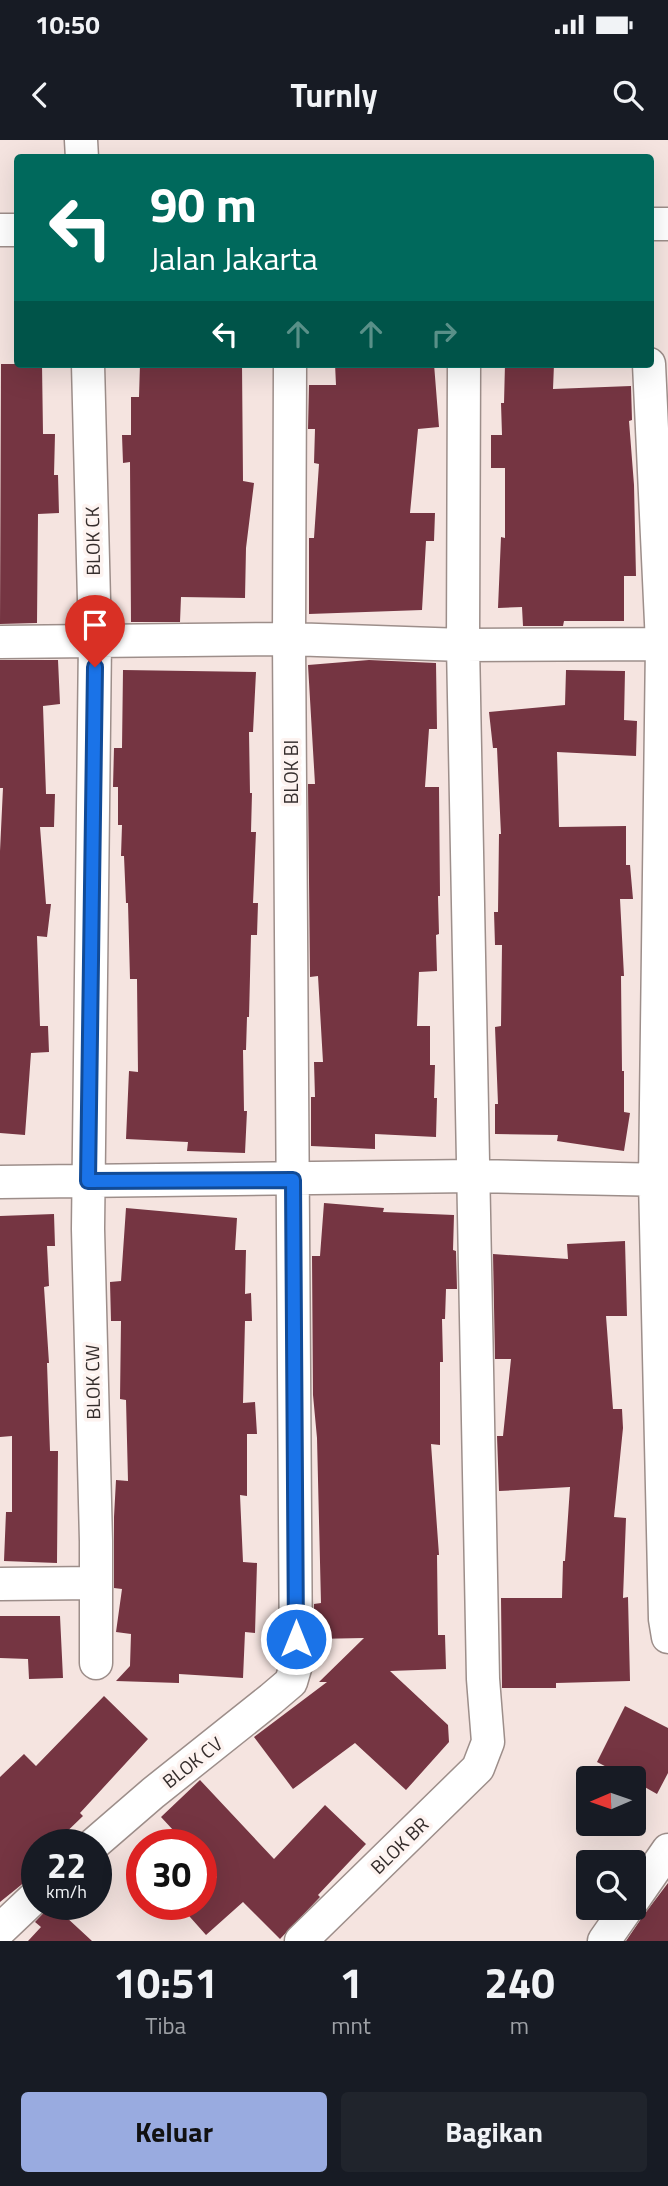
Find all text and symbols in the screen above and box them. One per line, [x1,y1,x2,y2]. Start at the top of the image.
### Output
text: 10:50 [35,5,100,44]
text: Turnly [290,71,378,119]
icon: back [21,76,59,114]
icon: search [609,76,647,114]
text: 90 m [150,166,257,241]
icon: left [35,182,126,273]
text: Jalan Jakarta [150,234,318,282]
icon: left [206,315,244,353]
icon: ahead [279,315,317,353]
icon: ahead [352,315,390,353]
icon: right [425,315,463,353]
street label: BLOK CK [77,506,107,576]
pin [65,595,125,667]
icon: arrive [76,606,114,644]
street label: BLOK BI [276,740,305,804]
street label: BLOK CW [77,1344,107,1420]
position arrow [259,1602,333,1676]
street label: BLOK CV [156,1729,228,1795]
north arrow [576,1766,646,1836]
map controls [576,1766,646,1920]
street label: BLOK BR [363,1810,435,1880]
speed limit sign: 30 [126,1829,217,1920]
text: 22 [47,1838,86,1892]
button: search [576,1850,646,1920]
text: km/h [46,1878,87,1905]
text: 10:51 [113,1950,218,2014]
text: 1 [339,1950,363,2014]
text: 240 [484,1950,555,2014]
text: Tiba [145,2008,186,2043]
text: mnt [331,2008,371,2043]
text: m [510,2008,529,2043]
button: Keluar [21,2092,327,2172]
button: Bagikan [341,2092,647,2172]

